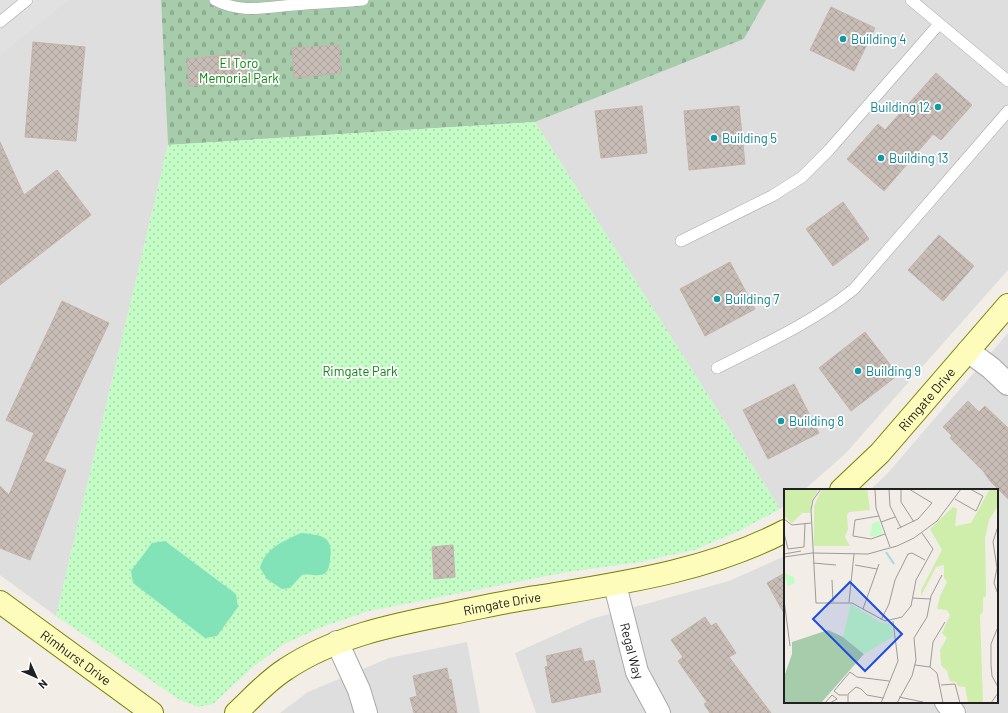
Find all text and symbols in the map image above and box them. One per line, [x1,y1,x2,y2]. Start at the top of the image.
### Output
place label: Building 4 [851,31,906,47]
marker: Building 4 [838,34,848,44]
park label: El Toro Memorial Park [199,55,279,86]
place label: Building 12 [870,99,930,115]
marker: Building 12 [933,102,943,112]
place label: Building 5 [722,130,777,146]
marker: Building 5 [709,133,719,143]
place label: Building 13 [889,150,948,166]
marker: Building 13 [876,153,886,163]
place label: Building 7 [725,291,779,307]
marker: Building 7 [712,294,722,304]
park label: Rimgate Park [322,363,398,379]
place label: Building 9 [866,363,921,379]
street label: Rimgate Drive [895,364,958,434]
marker: Building 9 [853,366,863,376]
place label: Building 8 [789,413,844,429]
marker: Building 8 [776,416,786,426]
inset map [784,489,998,703]
street label: Rimgate Drive [462,588,542,619]
street label: Regal Way [617,621,647,682]
street label: Rimhurst Drive [38,626,114,689]
north arrow [16,657,56,697]
text: N [36,677,51,692]

